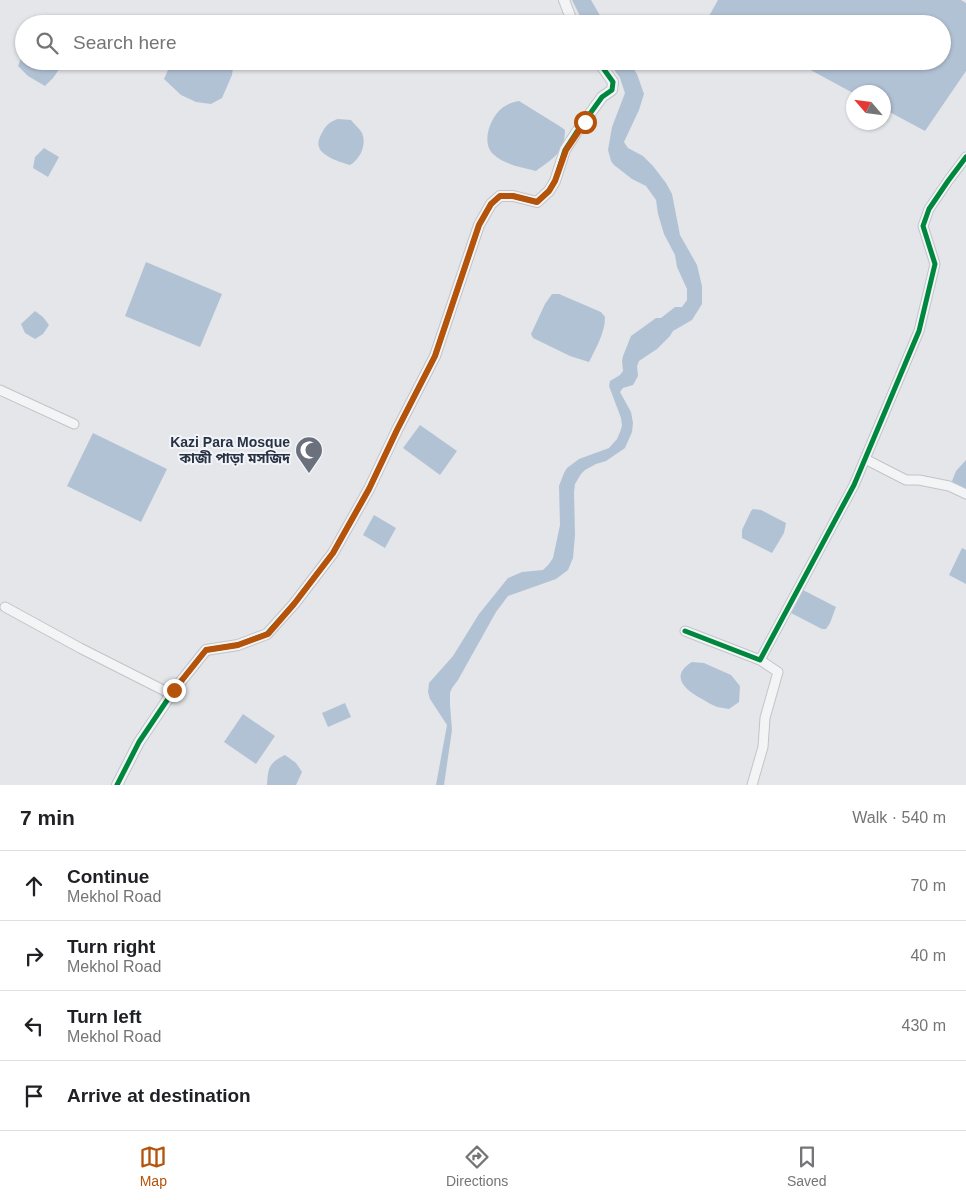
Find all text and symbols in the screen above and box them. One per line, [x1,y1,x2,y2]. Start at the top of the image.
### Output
search box [15,15,951,70]
icon: search [33,29,61,57]
text: Search here [73,32,177,53]
north arrow [846,85,891,130]
route start [574,111,597,134]
place label: Kazi Para Mosque কাজী পাড়া মসজিদ [170,434,291,466]
mosque icon: Kazi Para Mosque কাজী পাড়া মসজিদ [294,435,324,474]
route end [163,679,186,702]
text: 7 min [20,806,75,829]
text: Walk · 540 m [852,809,946,826]
text: Continue [67,866,149,887]
icon: ahead [20,872,48,900]
text: 70 m [910,877,946,894]
text: Mekhol Road [67,888,161,905]
text: Turn right [67,936,155,957]
icon: right [20,942,48,970]
text: 40 m [910,947,946,964]
text: Mekhol Road [67,958,161,975]
text: Turn left [67,1006,142,1027]
icon: left [20,1012,48,1040]
text: 430 m [902,1017,946,1034]
text: Mekhol Road [67,1028,161,1045]
icon: arrive [20,1082,48,1110]
text: Arrive at destination [67,1085,251,1106]
tab: Map [139,1143,167,1189]
tab: Directions [446,1143,508,1189]
tab: Saved [787,1143,827,1189]

